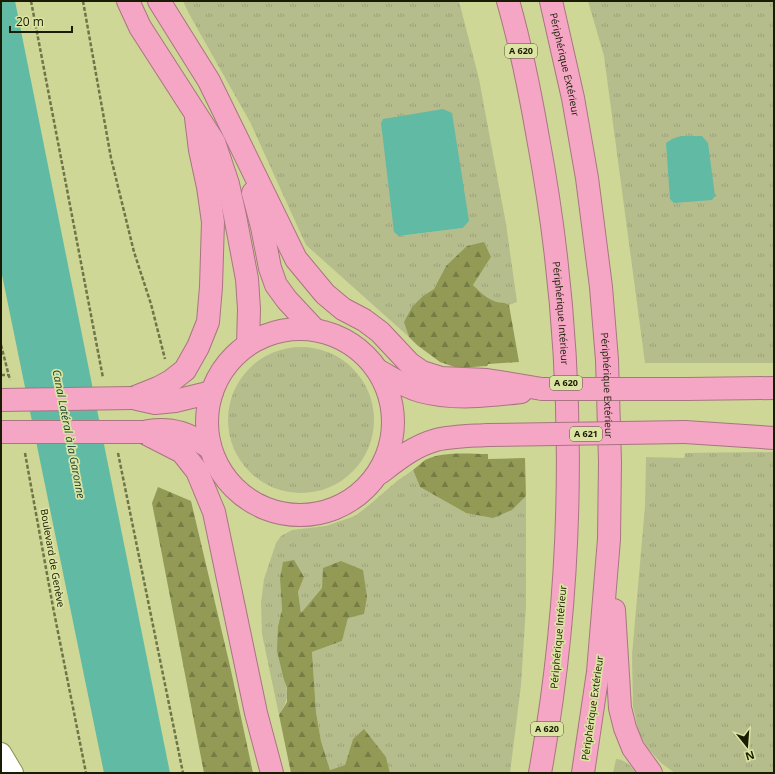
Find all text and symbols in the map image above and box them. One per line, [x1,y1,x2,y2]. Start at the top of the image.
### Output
scale bar [10,8,72,34]
street label: Périphérique Extérieur [547,11,583,117]
text: 20 m [16,13,44,30]
road number: A 620 [505,44,537,58]
street label: Périphérique Intérieur [550,261,572,365]
street label: Périphérique Extérieur [598,332,616,438]
water label: Canal Latéral à la Garonne [50,368,89,500]
road number: A 620 [550,376,582,390]
road number: A 621 [570,427,602,441]
street label: Boulevard de Genève [37,508,69,609]
street label: Périphérique Intérieur [547,585,569,689]
street label: Périphérique Extérieur [578,655,606,761]
road number: A 620 [531,722,563,736]
north arrow [727,726,767,766]
text: N [744,748,757,765]

